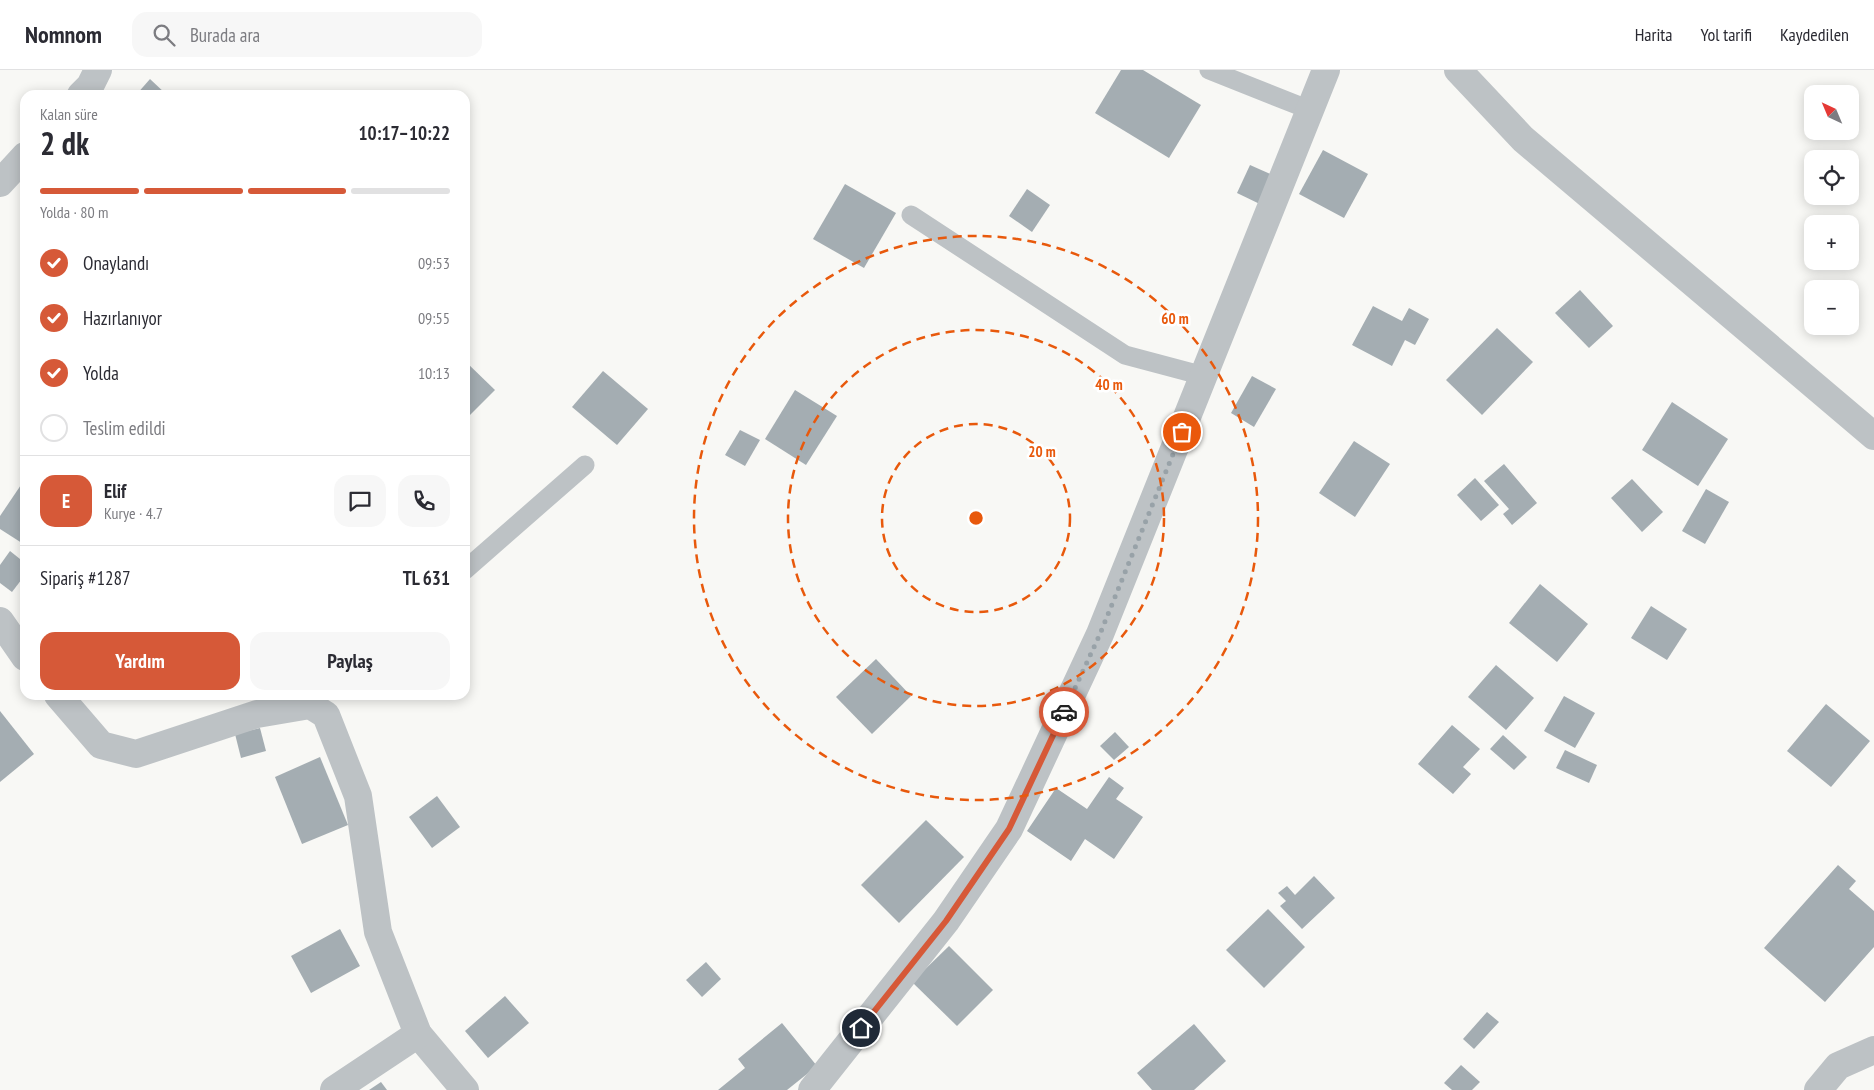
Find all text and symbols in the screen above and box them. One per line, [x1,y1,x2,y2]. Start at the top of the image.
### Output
search box [132,12,482,57]
text: Nomnom [25,19,102,50]
icon: search [150,21,178,49]
text: Burada ara [190,23,260,47]
text: Harita [1635,23,1673,46]
text: Yol tarifi [1701,23,1752,46]
text: Kaydedilen [1780,23,1849,46]
north arrow [1804,85,1859,140]
map controls [1804,85,1859,335]
text: Kalan süre [40,104,98,124]
text: 10:17–10:22 [358,121,450,145]
text: 2 dk [40,122,89,164]
button: locate [1804,150,1859,205]
text: Yolda · 80 m [40,202,109,222]
button: + [1804,215,1859,270]
icon: check [40,249,68,277]
text: Onaylandı [83,251,149,275]
text: 09:53 [418,253,450,273]
button: − [1804,280,1859,335]
icon: check [40,304,68,332]
text: Hazırlanıyor [83,306,162,330]
text: 09:55 [418,308,450,328]
text: 60 m [1161,309,1189,328]
icon: check [40,359,68,387]
text: Yolda [83,361,119,385]
text: 10:13 [418,363,450,383]
text: 40 m [1095,375,1123,394]
pin [1161,411,1203,453]
text: Teslim edildi [83,416,166,440]
icon: bag [1168,418,1196,446]
text: 20 m [1028,442,1056,461]
button: chat [334,475,386,527]
button: phone [398,475,450,527]
text: Elif [104,479,126,503]
text: E [62,489,70,513]
text: Kurye · 4.7 [104,503,163,523]
centre of rings [967,509,985,527]
text: Sipariş #1287 [40,566,131,590]
text: TL 631 [403,566,450,590]
button: Yardım [40,632,240,690]
button: Paylaş [250,632,450,690]
courier [1039,687,1089,737]
icon: car [1050,698,1078,726]
pin [840,1007,882,1049]
icon: home [847,1014,875,1042]

